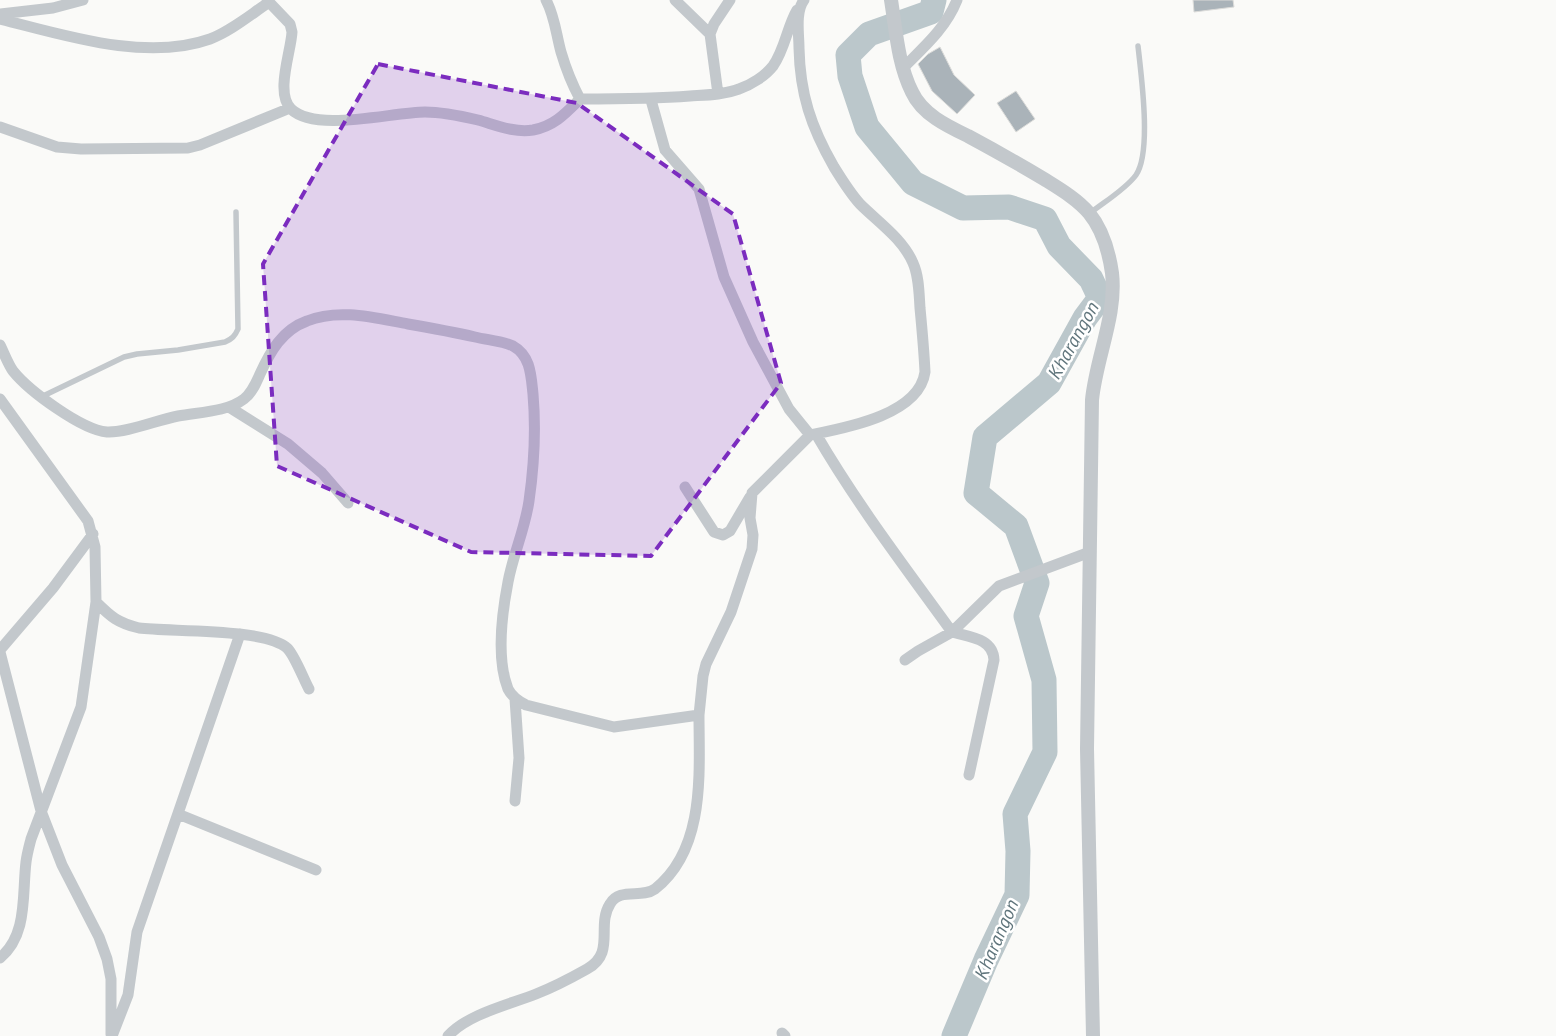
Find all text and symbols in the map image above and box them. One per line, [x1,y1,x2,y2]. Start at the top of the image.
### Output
water label: Kharangon [1042,297,1104,383]
water label: Kharangon [968,895,1024,983]

